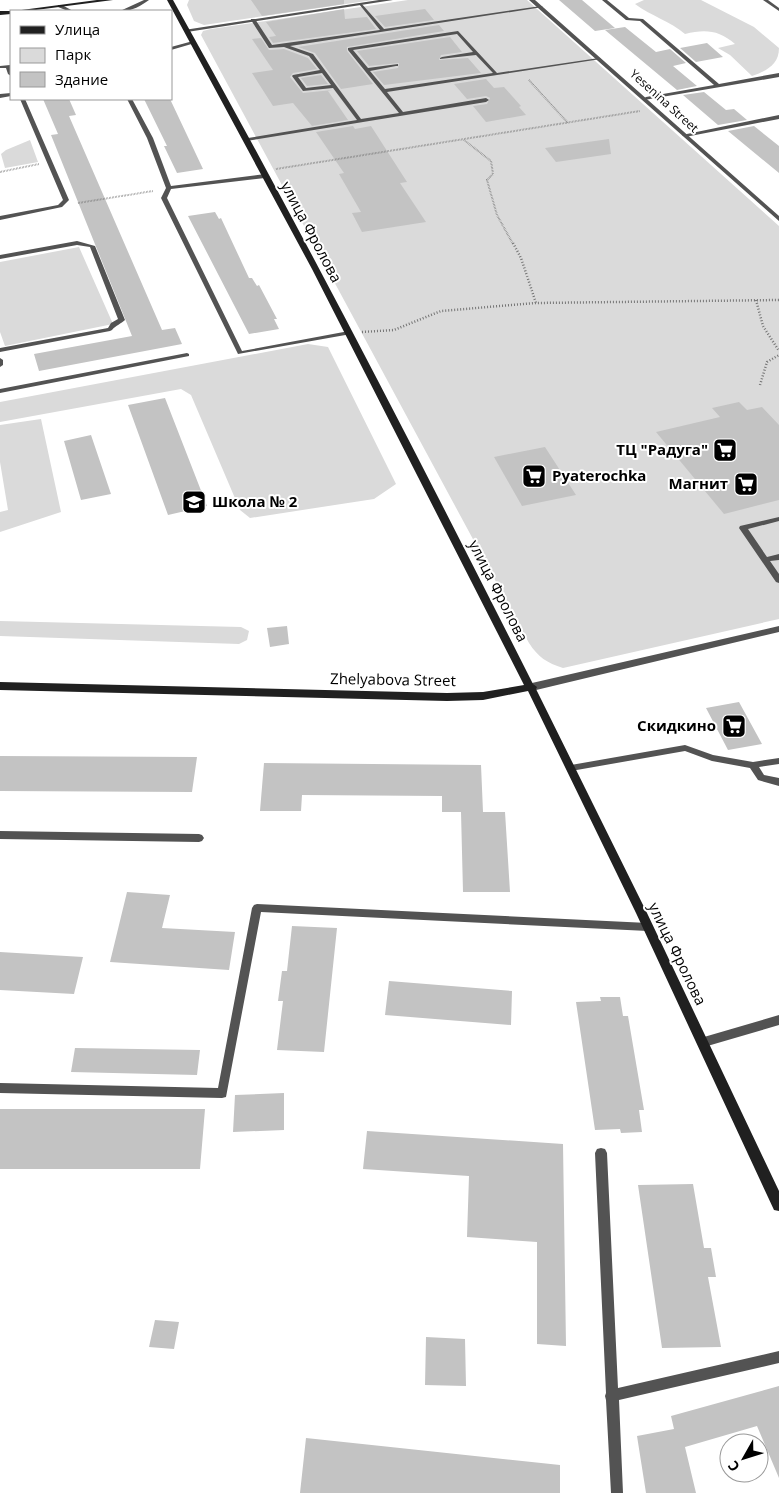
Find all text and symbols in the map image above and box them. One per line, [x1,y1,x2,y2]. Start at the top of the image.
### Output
legend [10,10,172,100]
text: Улица [55,19,100,39]
text: Парк [55,44,91,64]
street label: Yesenina Street [626,65,702,136]
text: Здание [55,69,108,89]
street label: улица Фролова [277,177,347,286]
supermarket icon: ТЦ "Радуга" [712,437,738,463]
place label: ТЦ "Радуга" [616,439,708,459]
supermarket icon: Pyaterochka [521,463,547,489]
place label: Pyaterochka [552,465,646,485]
supermarket icon: Магнит [733,471,759,497]
place label: Магнит [669,473,728,493]
school or university icon: Школа № 2 [181,489,207,515]
place label: Школа № 2 [212,491,298,511]
street label: улица Фролова [465,536,533,645]
street label: Zhelyabova Street [330,668,456,690]
supermarket icon: Скидкино [721,713,747,739]
place label: Скидкино [637,715,716,735]
street label: улица Фролова [644,899,711,1008]
north arrow [719,1433,769,1483]
text: С [723,1457,744,1476]

